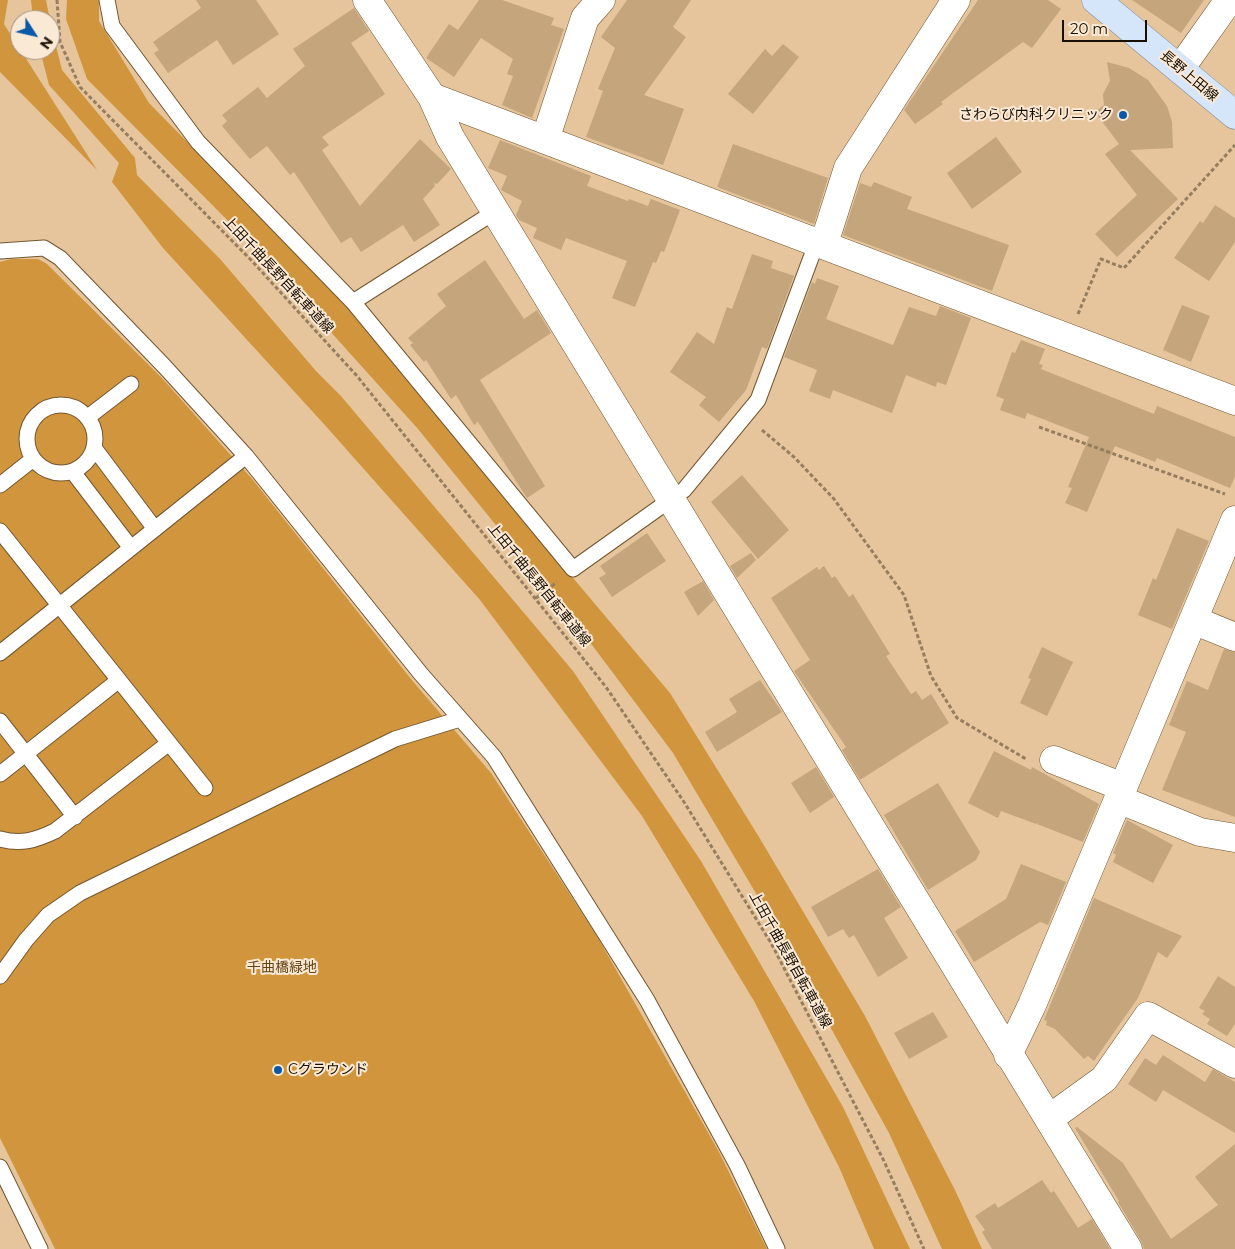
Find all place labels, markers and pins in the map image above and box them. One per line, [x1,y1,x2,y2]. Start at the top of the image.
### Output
place label: さわらび内科クリニック [959,107,1113,123]
marker: さわらび内科クリニック [1117,109,1129,121]
place label: Cグラウンド [288,1062,368,1078]
marker: Cグラウンド [272,1064,284,1076]

